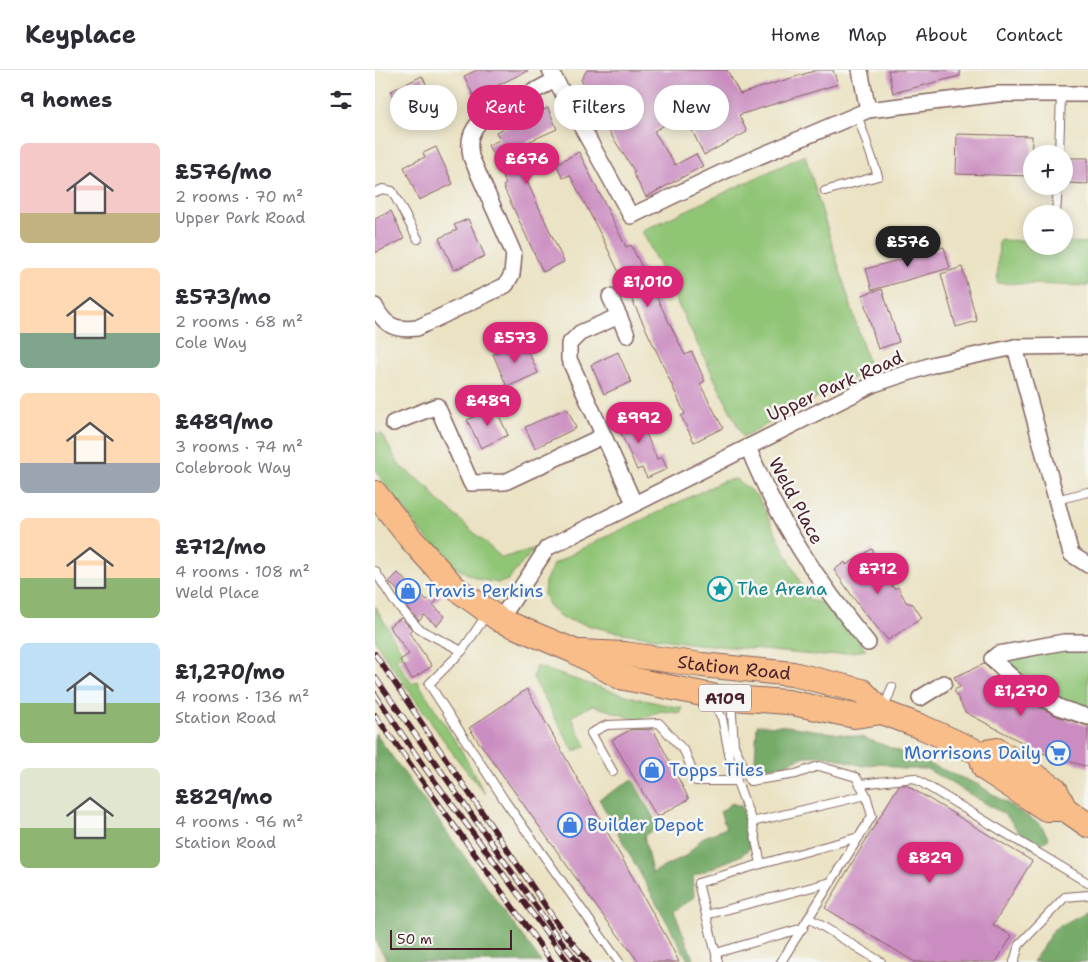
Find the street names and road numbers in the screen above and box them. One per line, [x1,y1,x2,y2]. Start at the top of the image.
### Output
street label: Upper Park Road [763,345,907,427]
street label: Weld Place [763,453,829,549]
street label: Station Road [676,650,792,686]
road number: A109 [699,684,751,711]

